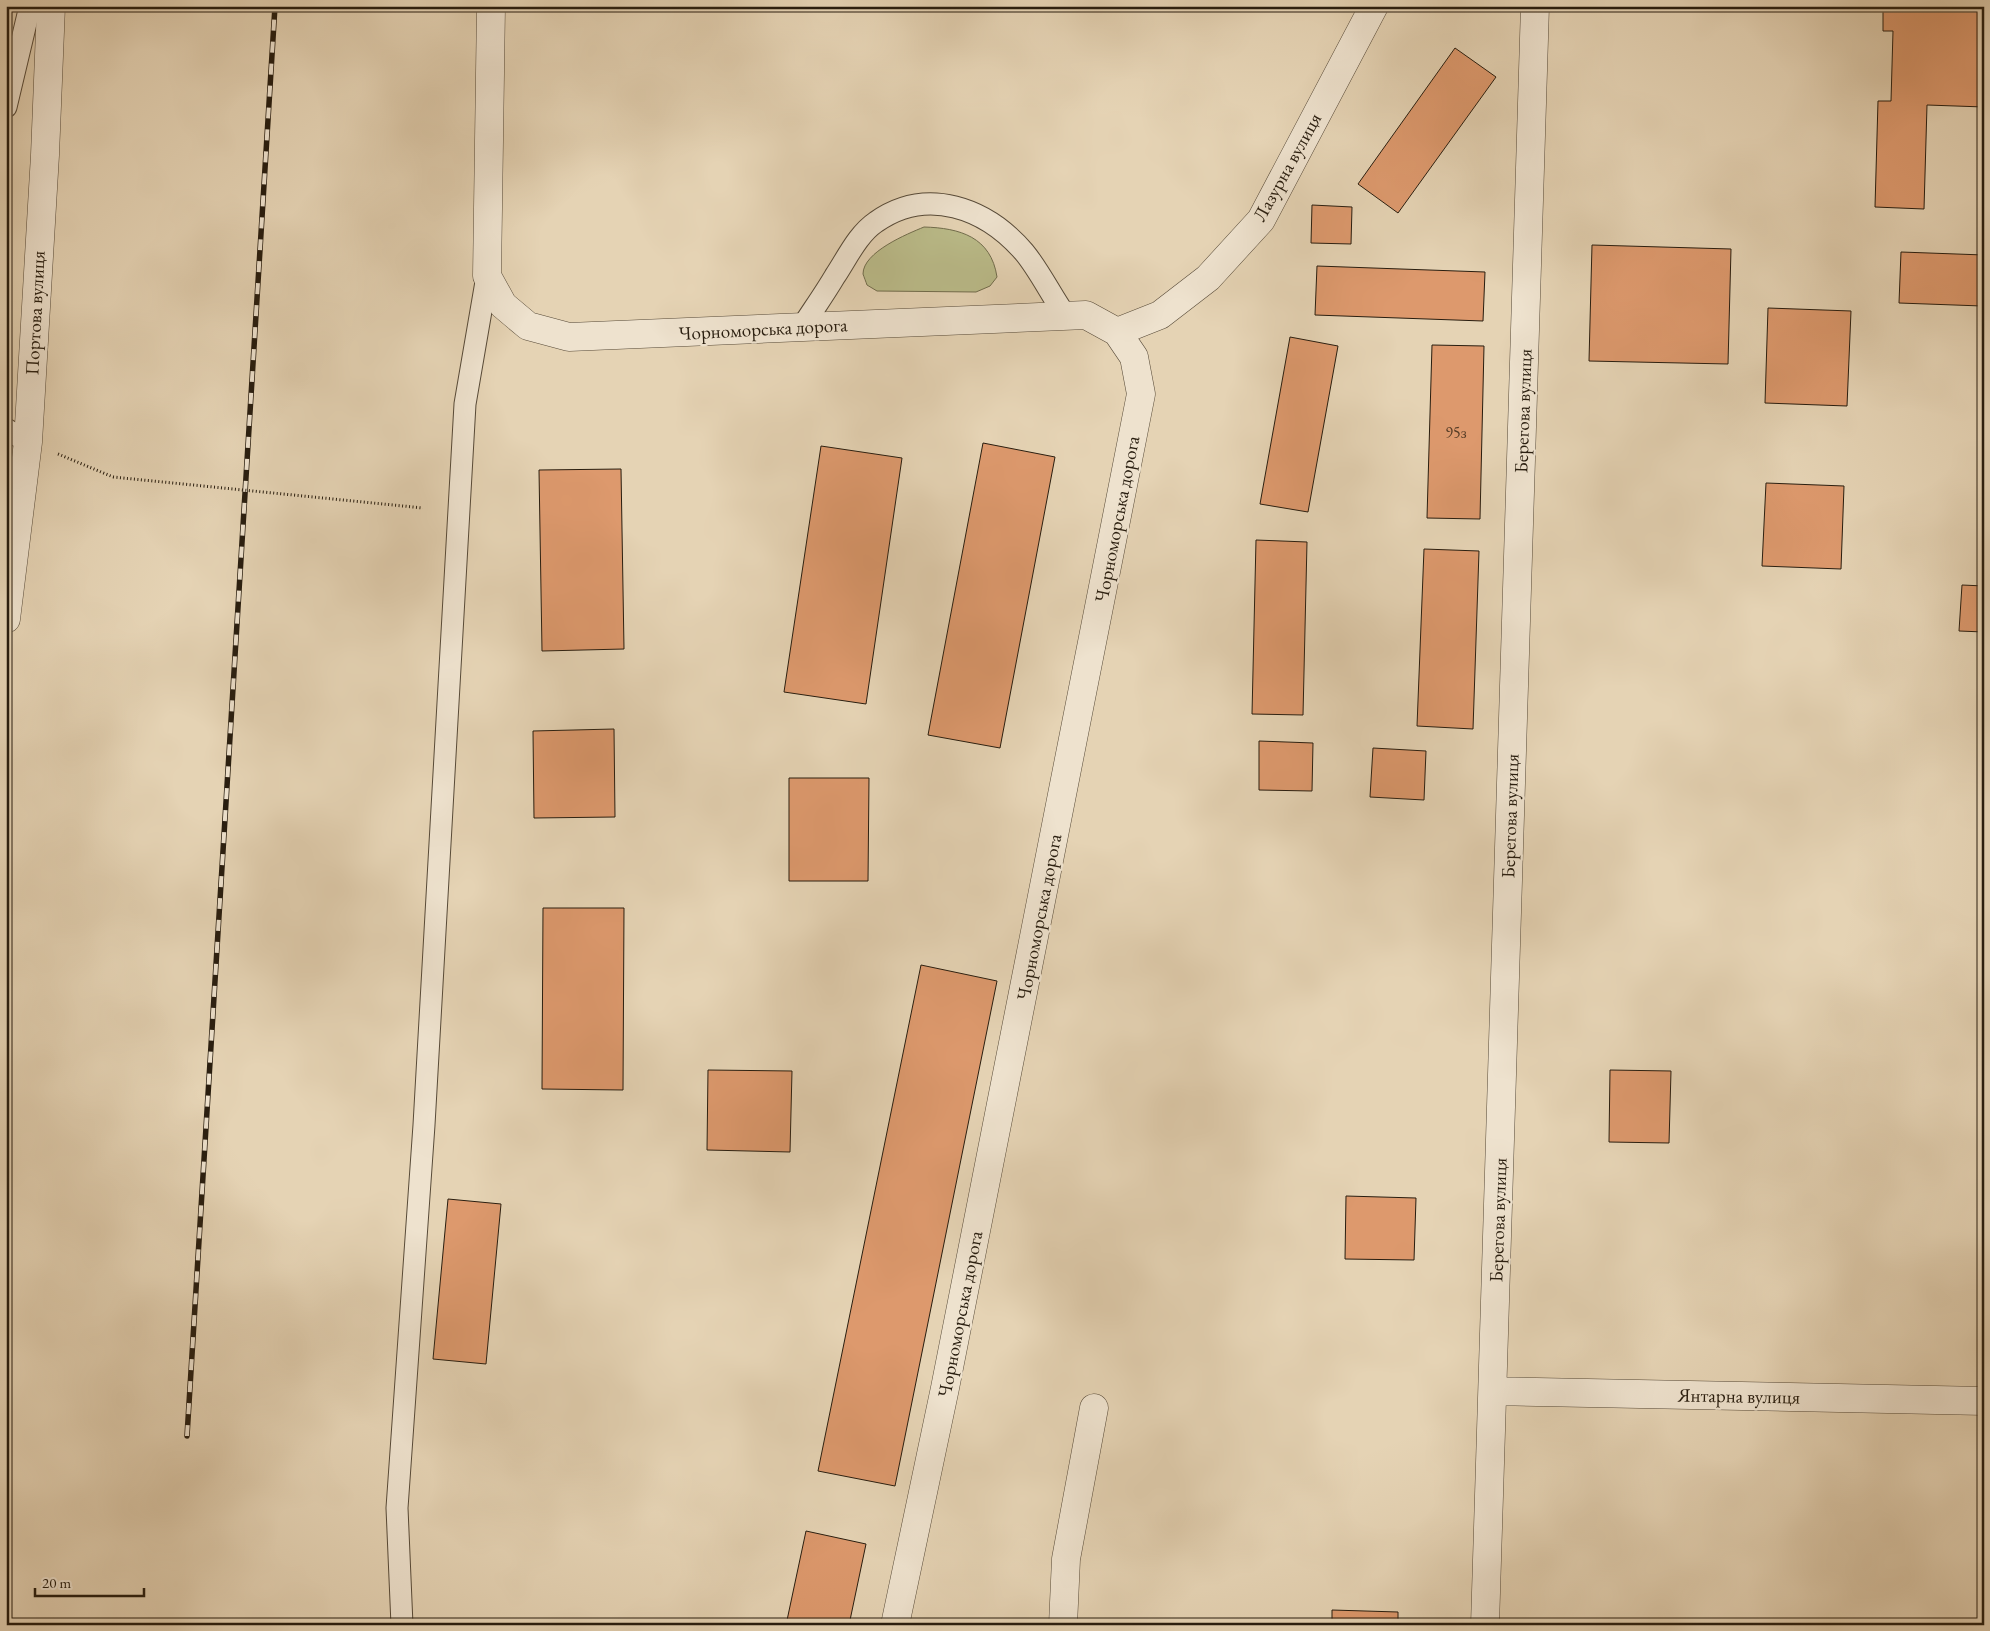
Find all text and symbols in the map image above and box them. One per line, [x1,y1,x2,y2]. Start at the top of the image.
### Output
street label: Лазурна вулиця [1247,108,1327,226]
street label: Портова вулиця [19,250,51,376]
street label: Чорноморська дорога [678,312,848,346]
street label: Берегова вулиця [1508,348,1538,474]
house number: 95з [1445,422,1467,443]
street label: Чорноморська дорога [1089,433,1145,604]
street label: Берегова вулиця [1495,753,1525,879]
street label: Чорноморська дорога [1011,831,1067,1002]
street label: Берегова вулиця [1483,1157,1513,1283]
street label: Чорноморська дорога [932,1228,988,1399]
street label: Янтарна вулиця [1677,1382,1801,1410]
scale bar [35,1566,144,1598]
text: 20 m [42,1573,71,1592]

